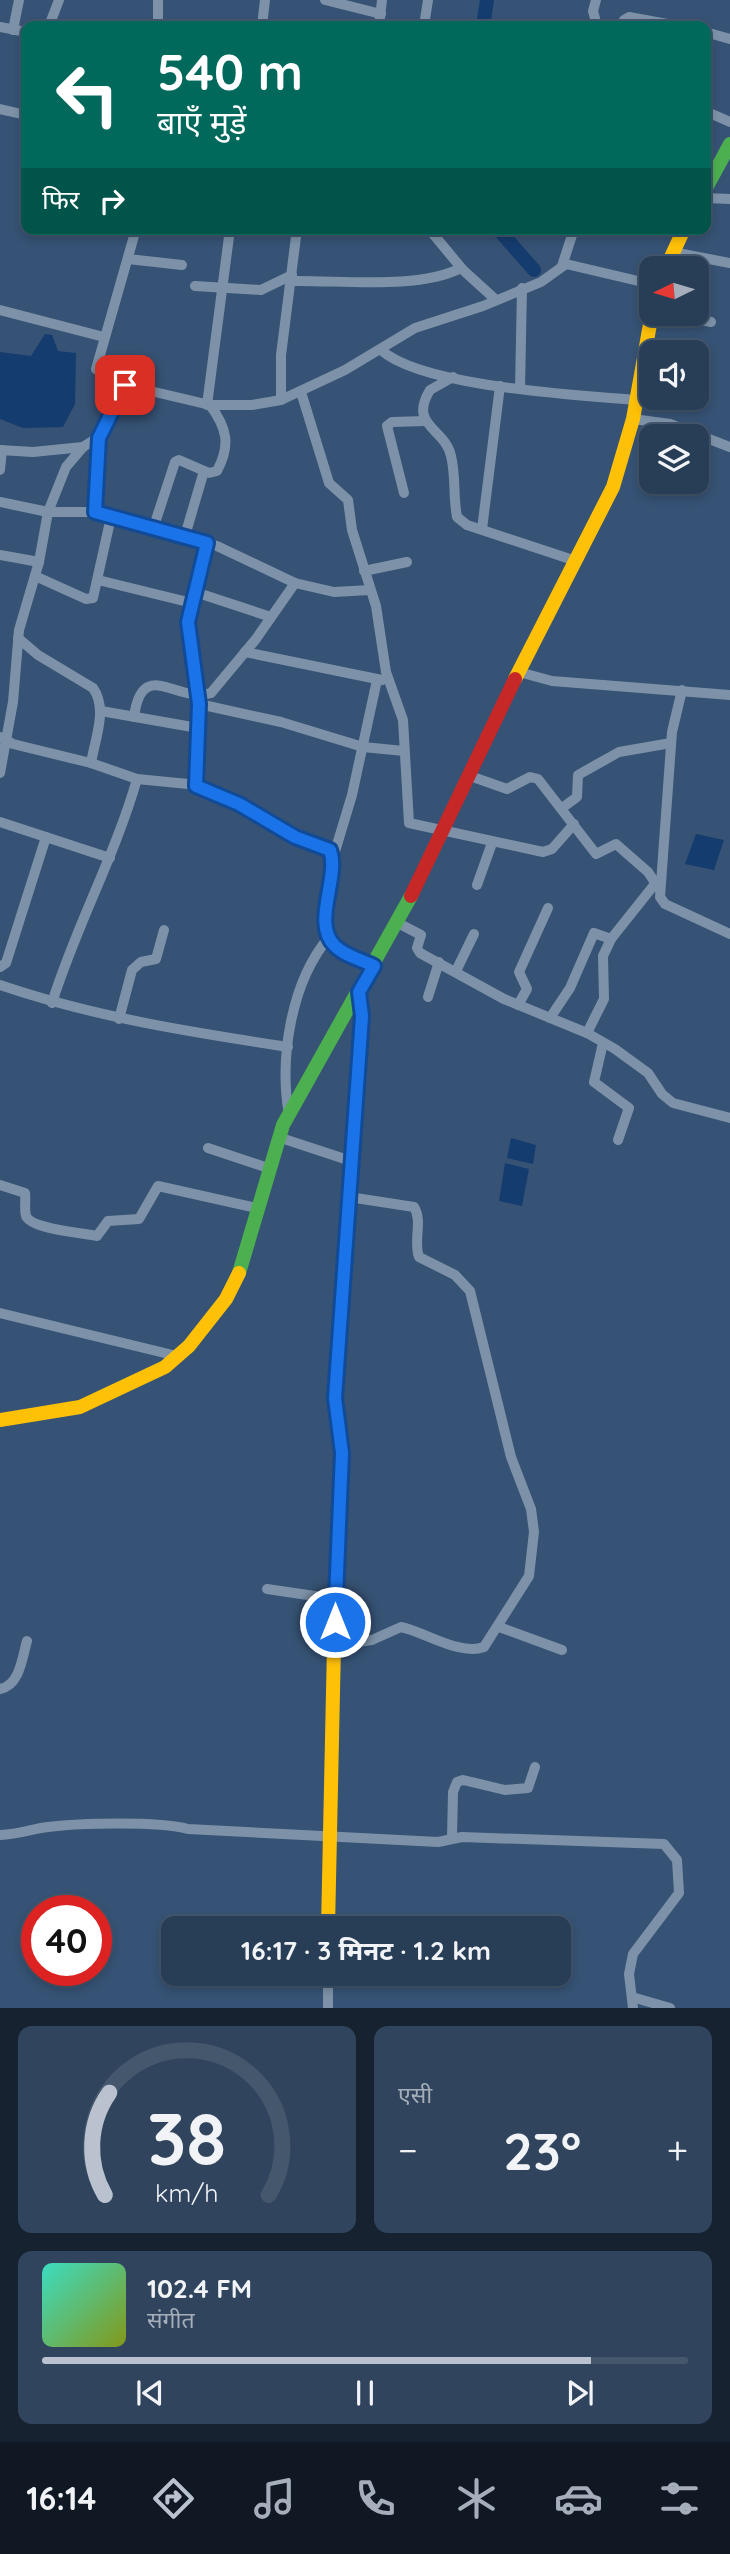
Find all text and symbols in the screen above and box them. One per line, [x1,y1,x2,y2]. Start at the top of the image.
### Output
text: 540 m [157,41,303,102]
icon: left [42,49,133,140]
text: बाएँ मुड़ें [157,102,246,142]
icon: right [93,182,131,220]
text: फिर [42,183,79,216]
north arrow [639,256,709,326]
map controls [639,256,709,494]
button: sound [639,340,709,410]
pin [95,355,155,415]
icon: arrive [106,366,144,404]
button: layers [639,424,709,494]
position arrow [298,1585,372,1659]
speed limit sign: 40 [21,1895,112,1986]
text: 16:17 · 3 मिनट · 1.2 km [241,1934,491,1967]
text: एसी [398,2080,432,2109]
text: 38 [148,2093,227,2184]
text: 23° [503,2118,581,2183]
text: − [398,2126,418,2174]
text: + [667,2126,688,2174]
text: km/h [155,2177,219,2208]
text: 102.4 FM [147,2272,252,2305]
text: संगीत [147,2305,195,2334]
icon: previous [131,2374,169,2412]
icon: pause [346,2374,384,2412]
icon: next [561,2374,599,2412]
icon: directions [149,2474,198,2523]
icon: music [250,2474,299,2523]
icon: phone [351,2474,400,2523]
icon: climate [452,2474,501,2523]
icon: car [554,2474,603,2523]
icon: filters [655,2474,704,2523]
text: 16:14 [26,2478,96,2518]

